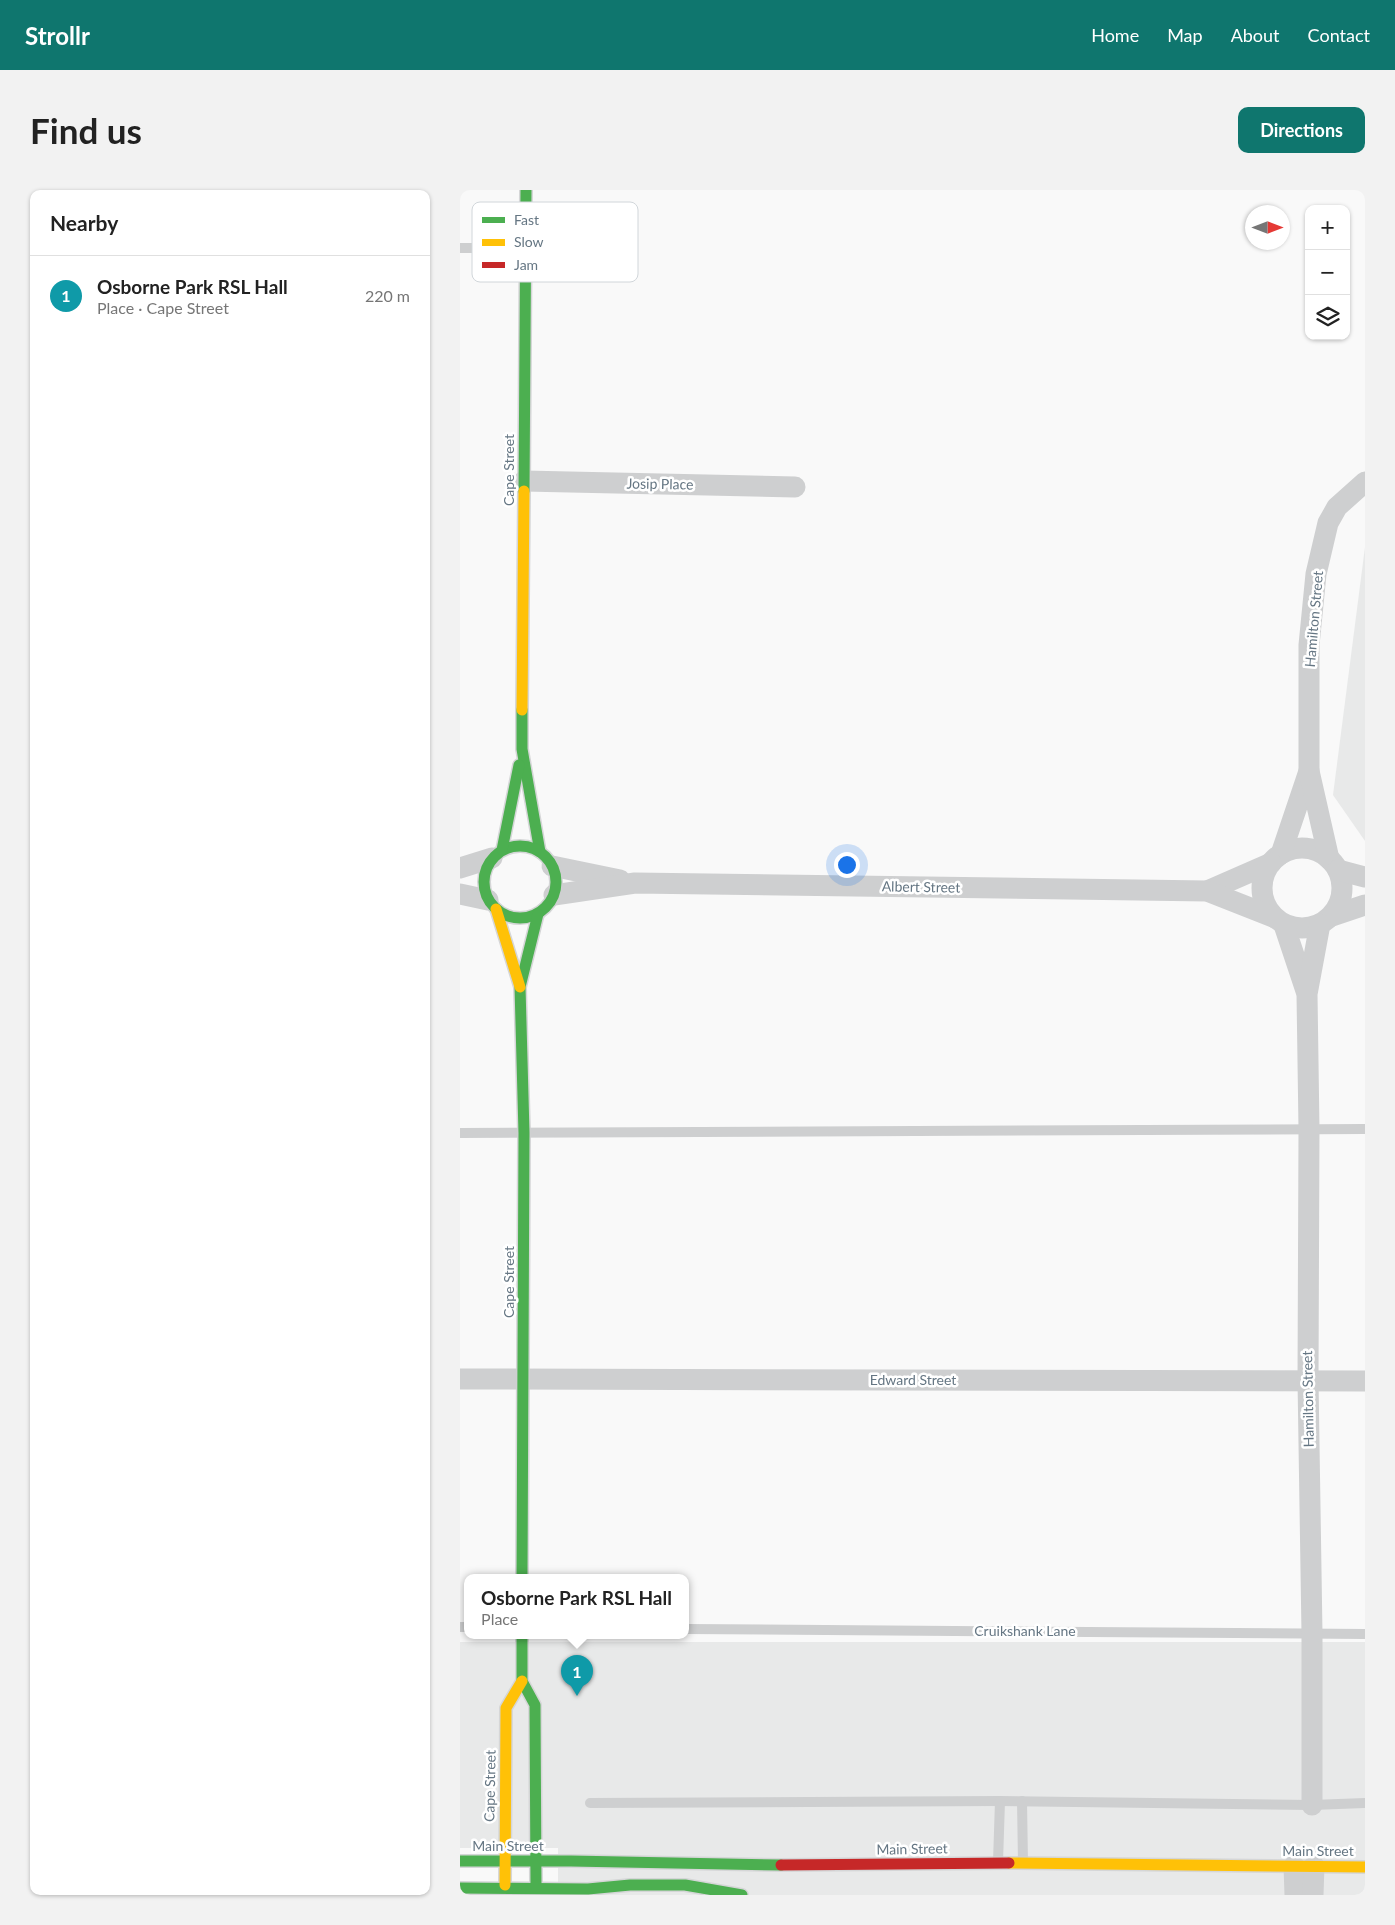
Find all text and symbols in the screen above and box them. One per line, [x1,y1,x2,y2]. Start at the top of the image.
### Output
text: Strollr [25,21,90,50]
text: Home [1091,24,1139,46]
text: Map [1167,24,1203,46]
text: About [1231,24,1280,46]
text: Contact [1308,24,1370,46]
button: Directions [1238,107,1365,153]
text: Find us [30,109,142,151]
legend [472,202,638,282]
north arrow [1245,205,1290,250]
map controls [1305,205,1350,340]
button: + [1305,205,1350,250]
text: Nearby [50,210,118,235]
text: Fast [514,211,539,228]
text: Slow [514,233,544,250]
button: − [1305,250,1350,295]
text: Jam [514,256,538,273]
text: Osborne Park RSL Hall [97,275,288,298]
text: 1 [61,286,71,305]
text: 220 m [365,286,410,305]
button: layers [1305,295,1350,340]
text: Place · Cape Street [97,298,229,317]
street label: Cape Street [500,434,517,506]
street label: Josip Place [626,474,694,493]
street label: Hamilton Street [1301,570,1326,668]
your location [834,852,860,878]
street label: Albert Street [882,877,960,896]
street label: Cape Street [500,1246,517,1318]
street label: Hamilton Street [1298,1350,1317,1448]
street label: Edward Street [870,1371,956,1388]
popup [464,1574,689,1639]
text: Osborne Park RSL Hall [481,1586,672,1609]
text: Place [481,1609,518,1628]
street label: Cruikshank Lane [974,1622,1076,1639]
pin: 1 [561,1655,593,1696]
street label: Cape Street [480,1750,499,1822]
street label: Main Street [472,1837,544,1854]
street label: Main Street [876,1839,948,1858]
street label: Main Street [1282,1842,1354,1859]

